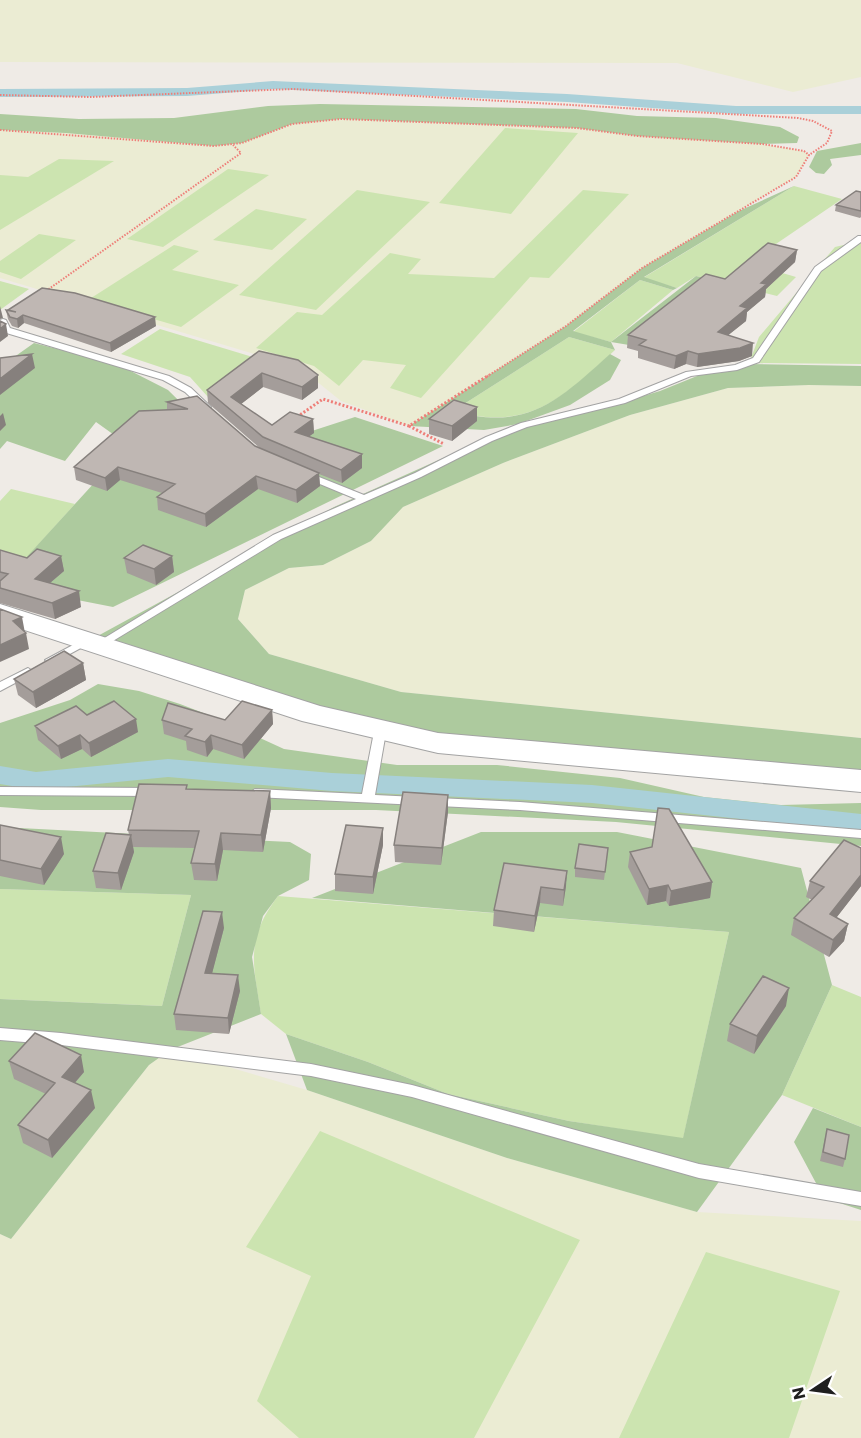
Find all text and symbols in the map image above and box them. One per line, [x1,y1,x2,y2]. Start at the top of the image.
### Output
north arrow [783,1360,843,1420]
text: N [786,1385,811,1402]

